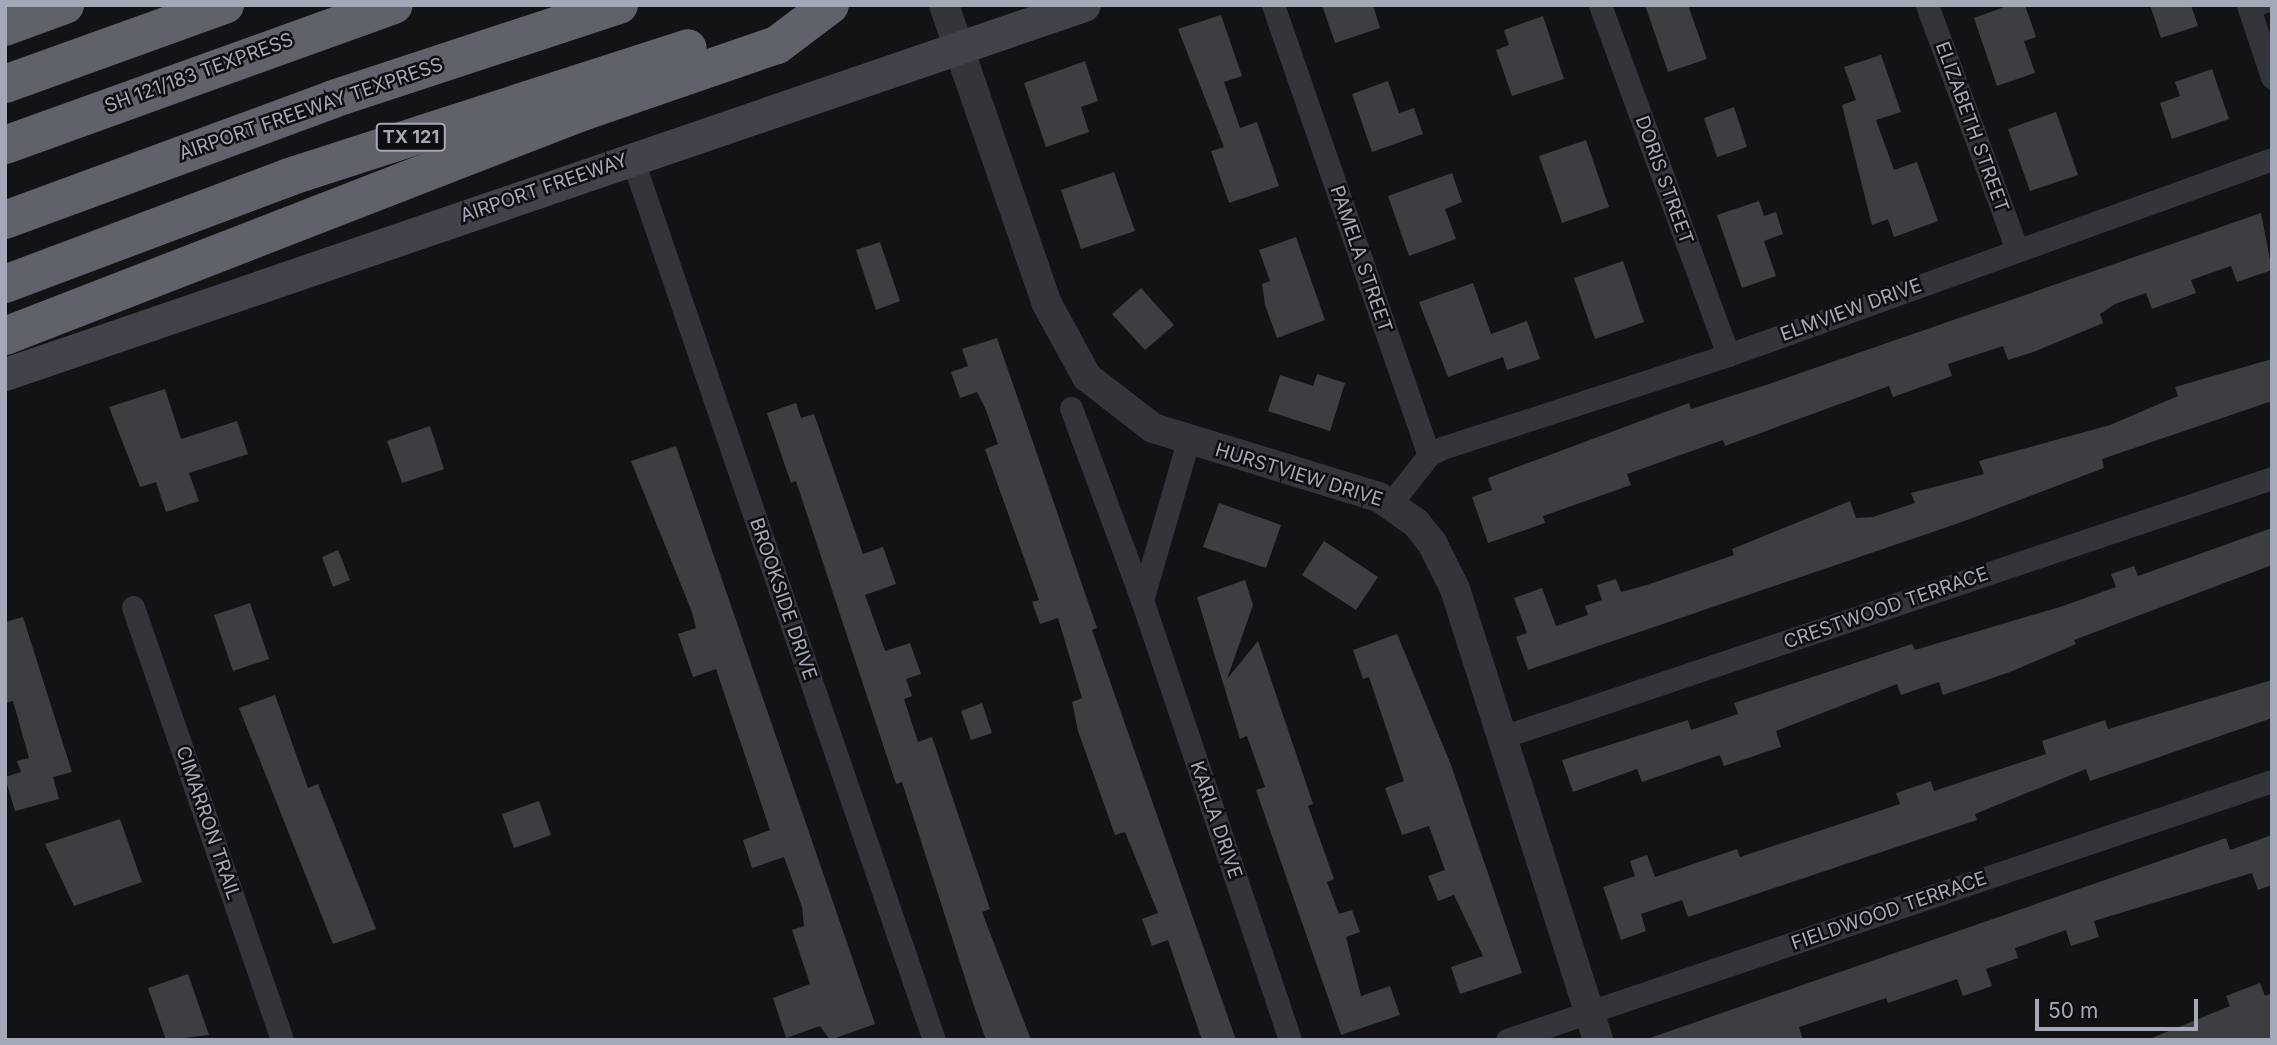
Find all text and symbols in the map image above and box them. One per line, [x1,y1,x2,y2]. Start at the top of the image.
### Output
street label: SH 121/183 TEXPRESS [102,28,296,118]
street label: ELIZABETH STREET [1931,39,2013,215]
street label: AIRPORT FREEWAY TEXPRESS [176,53,446,165]
street label: DORIS STREET [1630,113,1698,247]
road number: TX 121 [374,122,448,152]
street label: AIRPORT FREEWAY [457,149,631,227]
street label: PAMELA STREET [1325,183,1397,335]
street label: ELMVIEW DRIVE [1777,274,1925,346]
street label: HURSTVIEW DRIVE [1212,439,1386,511]
street label: BROOKSIDE DRIVE [745,515,821,683]
street label: CRESTWOOD TERRACE [1781,562,1991,654]
street label: CIMARRON TRAIL [171,743,245,903]
street label: KARLA DRIVE [1185,758,1247,882]
street label: FIELDWOOD TERRACE [1788,867,1990,955]
scale bar [2039,986,2202,1030]
text: 50 m [2048,998,2098,1023]

